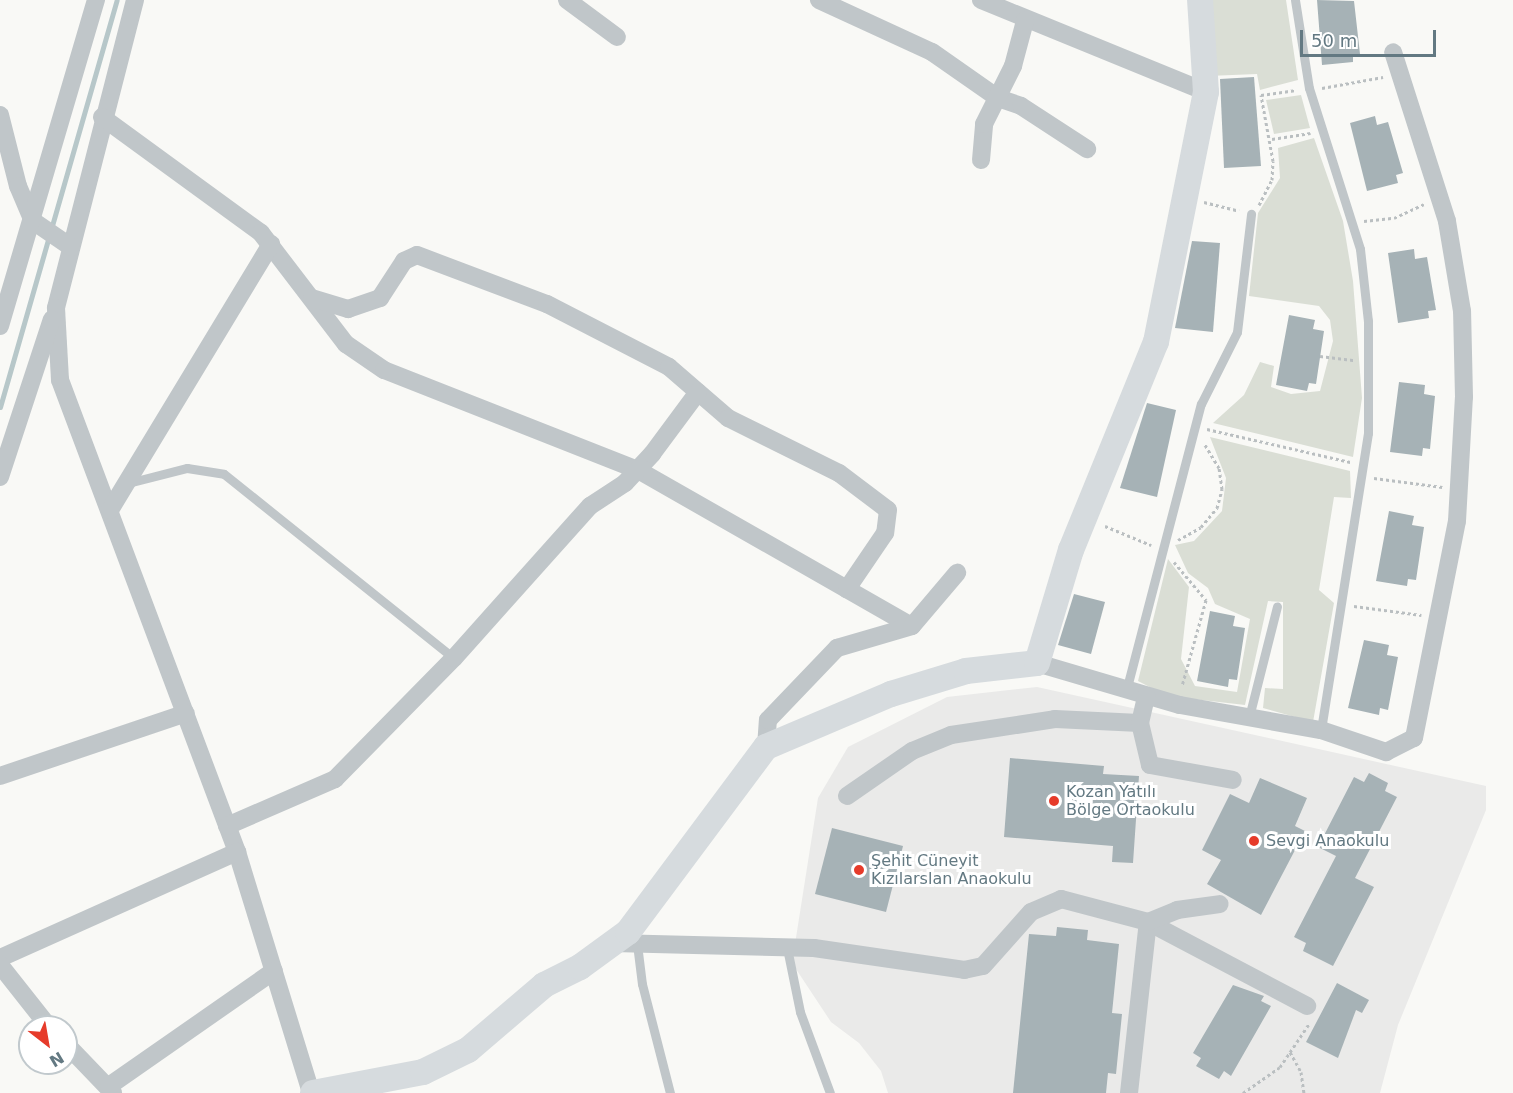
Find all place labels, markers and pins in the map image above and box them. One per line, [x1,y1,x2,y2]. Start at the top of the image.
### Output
place label: Kozan Yatılı Bölge Ortaokulu [1066,782,1195,820]
marker: Kozan Yatılı Bölge Ortaokulu [1047,794,1061,808]
place label: Sevgi Anaokulu [1266,831,1389,851]
marker: Sevgi Anaokulu [1247,834,1261,848]
place label: Şehit Cüneyit Kızılarslan Anaokulu [871,851,1032,889]
marker: Şehit Cüneyit Kızılarslan Anaokulu [852,863,866,877]

